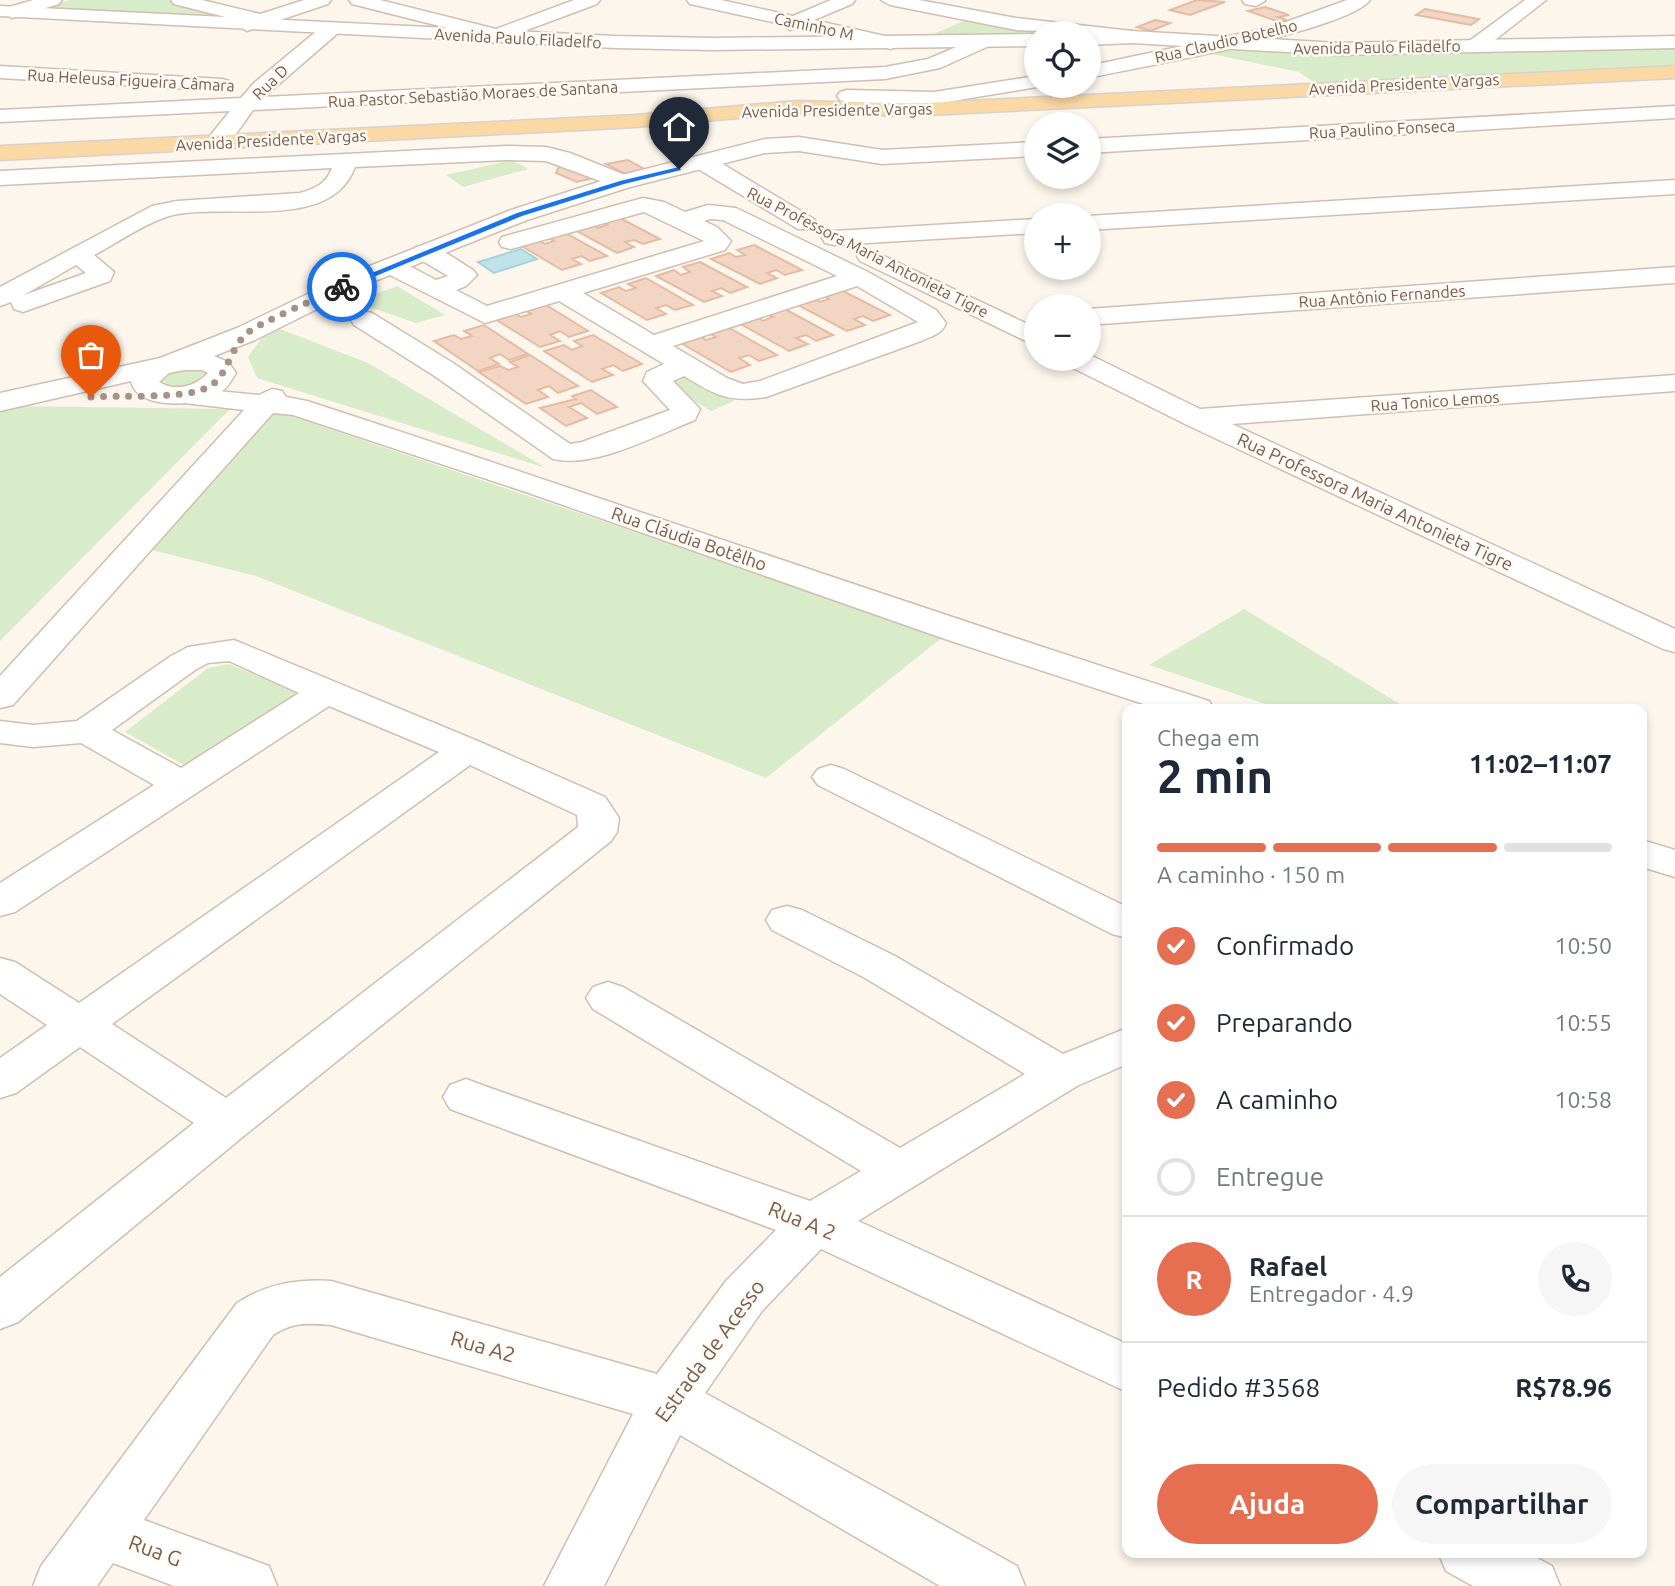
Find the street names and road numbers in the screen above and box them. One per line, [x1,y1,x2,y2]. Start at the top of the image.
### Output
street label: Caminho M [773,9,855,43]
street label: Rua Claudio Botelho [1153,16,1299,66]
street label: Avenida Paulo Filadelfo [434,25,602,51]
street label: Avenida Paulo Filadelfo [1293,37,1461,57]
street label: Rua D [249,61,291,103]
street label: Rua Heleusa Figueira Câmara [27,66,235,94]
street label: Avenida Presidente Vargas [1308,70,1500,98]
street label: Rua Pastor Sebastião Moraes de Santana [327,77,619,111]
street label: Avenida Presidente Vargas [741,99,933,121]
street label: Rua Paulino Fonseca [1308,116,1456,142]
street label: Avenida Presidente Vargas [175,126,367,154]
street label: Rua Professora Maria Antonieta Tigre [744,183,992,321]
street label: Rua Antônio Fernandes [1298,281,1466,311]
street label: Rua Tonico Lemos [1370,388,1500,414]
street label: Rua Professora Maria Antonieta Tigre [1234,428,1516,574]
street label: Rua Cláudia Botêlho [609,502,770,574]
street label: Rua A 2 [765,1196,840,1244]
street label: Estrada de Acesso [650,1275,769,1426]
street label: Rua A2 [448,1325,518,1367]
street label: Rua G [126,1529,185,1571]

